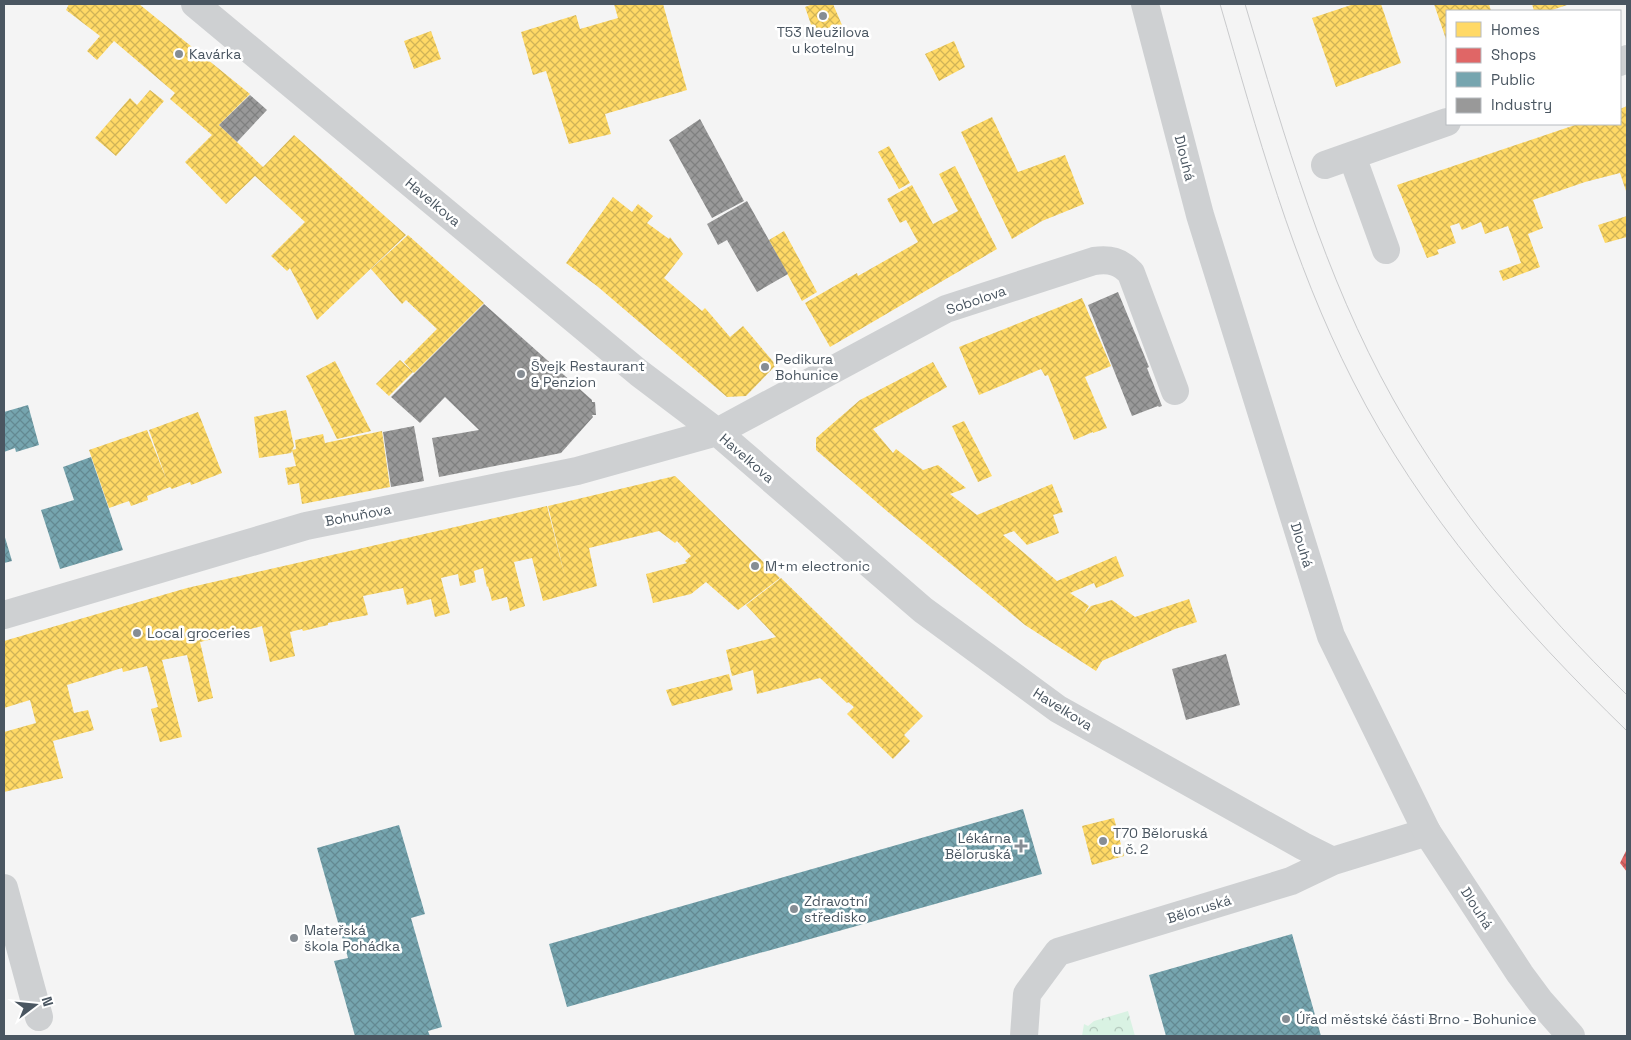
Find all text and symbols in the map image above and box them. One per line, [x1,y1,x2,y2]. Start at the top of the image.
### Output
marker: T53 Neužilova u kotelny [817,10,829,22]
legend [1446,10,1621,125]
text: Homes [1491,20,1540,39]
place label: T53 Neužilova u kotelny [777,23,869,57]
place label: Kavárka [189,45,241,63]
text: Shops [1491,45,1536,64]
marker: Kavárka [173,48,185,60]
text: Public [1491,70,1535,89]
text: Industry [1491,95,1552,114]
street label: Dlouhá [1171,133,1199,183]
street label: Havelkova [402,174,464,230]
street label: Sobolova [944,281,1008,319]
place label: Pedikura Bohunice [775,350,839,384]
place label: Švejk Restaurant & Penzion [531,357,645,391]
marker: Pedikura Bohunice [759,361,771,373]
marker: Švejk Restaurant & Penzion [515,368,527,380]
street label: Havelkova [716,429,778,487]
street label: Bohuňova [323,500,393,530]
street label: Dlouhá [1287,520,1317,570]
place label: M+m electronic [765,557,870,575]
marker: M+m electronic [749,560,761,572]
place label: Local groceries [147,624,250,642]
marker: Local groceries [131,627,143,639]
street label: Havelkova [1030,684,1096,734]
place label: T70 Běloruská u č. 2 [1113,824,1208,858]
place label: Lékárna Běloruská [945,829,1011,863]
marker: T70 Běloruská u č. 2 [1097,835,1109,847]
marker: Lékárna Běloruská [1015,840,1027,852]
street label: Dlouhá [1457,884,1497,932]
street label: Běloruská [1165,891,1233,927]
place label: Zdravotní středisko [804,892,868,926]
marker: Zdravotní středisko [788,903,800,915]
place label: Mateřská škola Pohádka [304,921,400,955]
marker: Mateřská škola Pohádka [288,932,300,944]
north arrow [10,980,60,1030]
text: N [38,994,57,1008]
place label: Úřad městské části Brno - Bohunice [1296,1010,1536,1028]
marker: Úřad městské části Brno - Bohunice [1280,1013,1292,1025]

